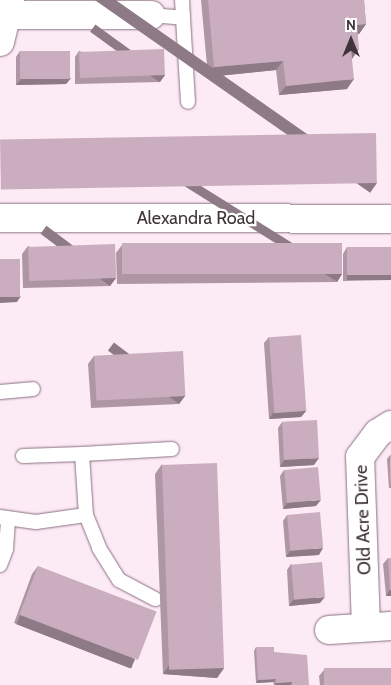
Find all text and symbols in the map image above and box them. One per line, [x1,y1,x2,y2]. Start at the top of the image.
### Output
north arrow [326,15,376,65]
text: N [346,16,356,34]
street label: Alexandra Road [137,207,255,229]
street label: Old Acre Drive [350,465,376,575]

